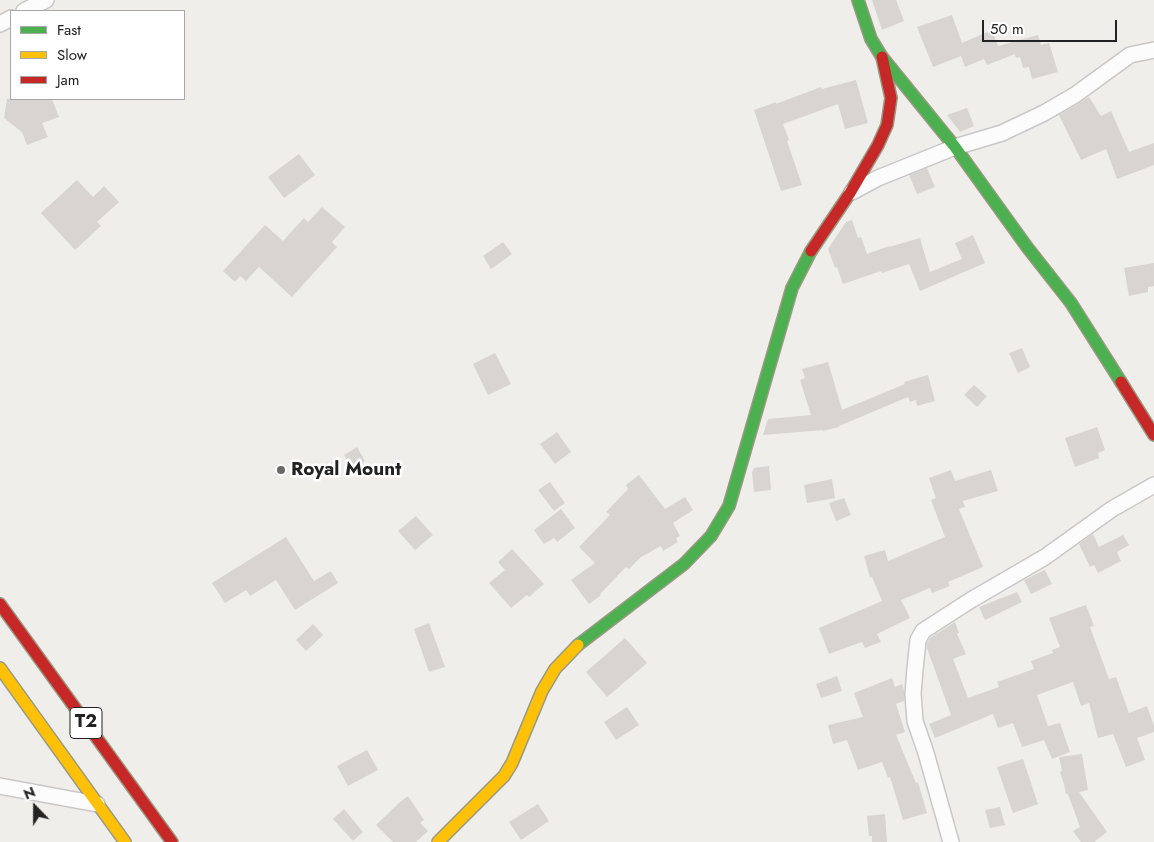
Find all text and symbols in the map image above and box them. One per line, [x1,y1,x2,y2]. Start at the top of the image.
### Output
legend [10,10,185,100]
scale bar [984,10,1119,42]
text: 50 m [990,18,1024,40]
text: Fast [57,19,81,41]
text: Slow [57,44,87,66]
text: Jam [57,69,80,91]
place label: Royal Mount [291,459,401,481]
marker: Royal Mount [275,464,287,476]
road number: T2 [70,708,102,738]
north arrow [10,782,60,832]
text: N [20,782,38,804]

